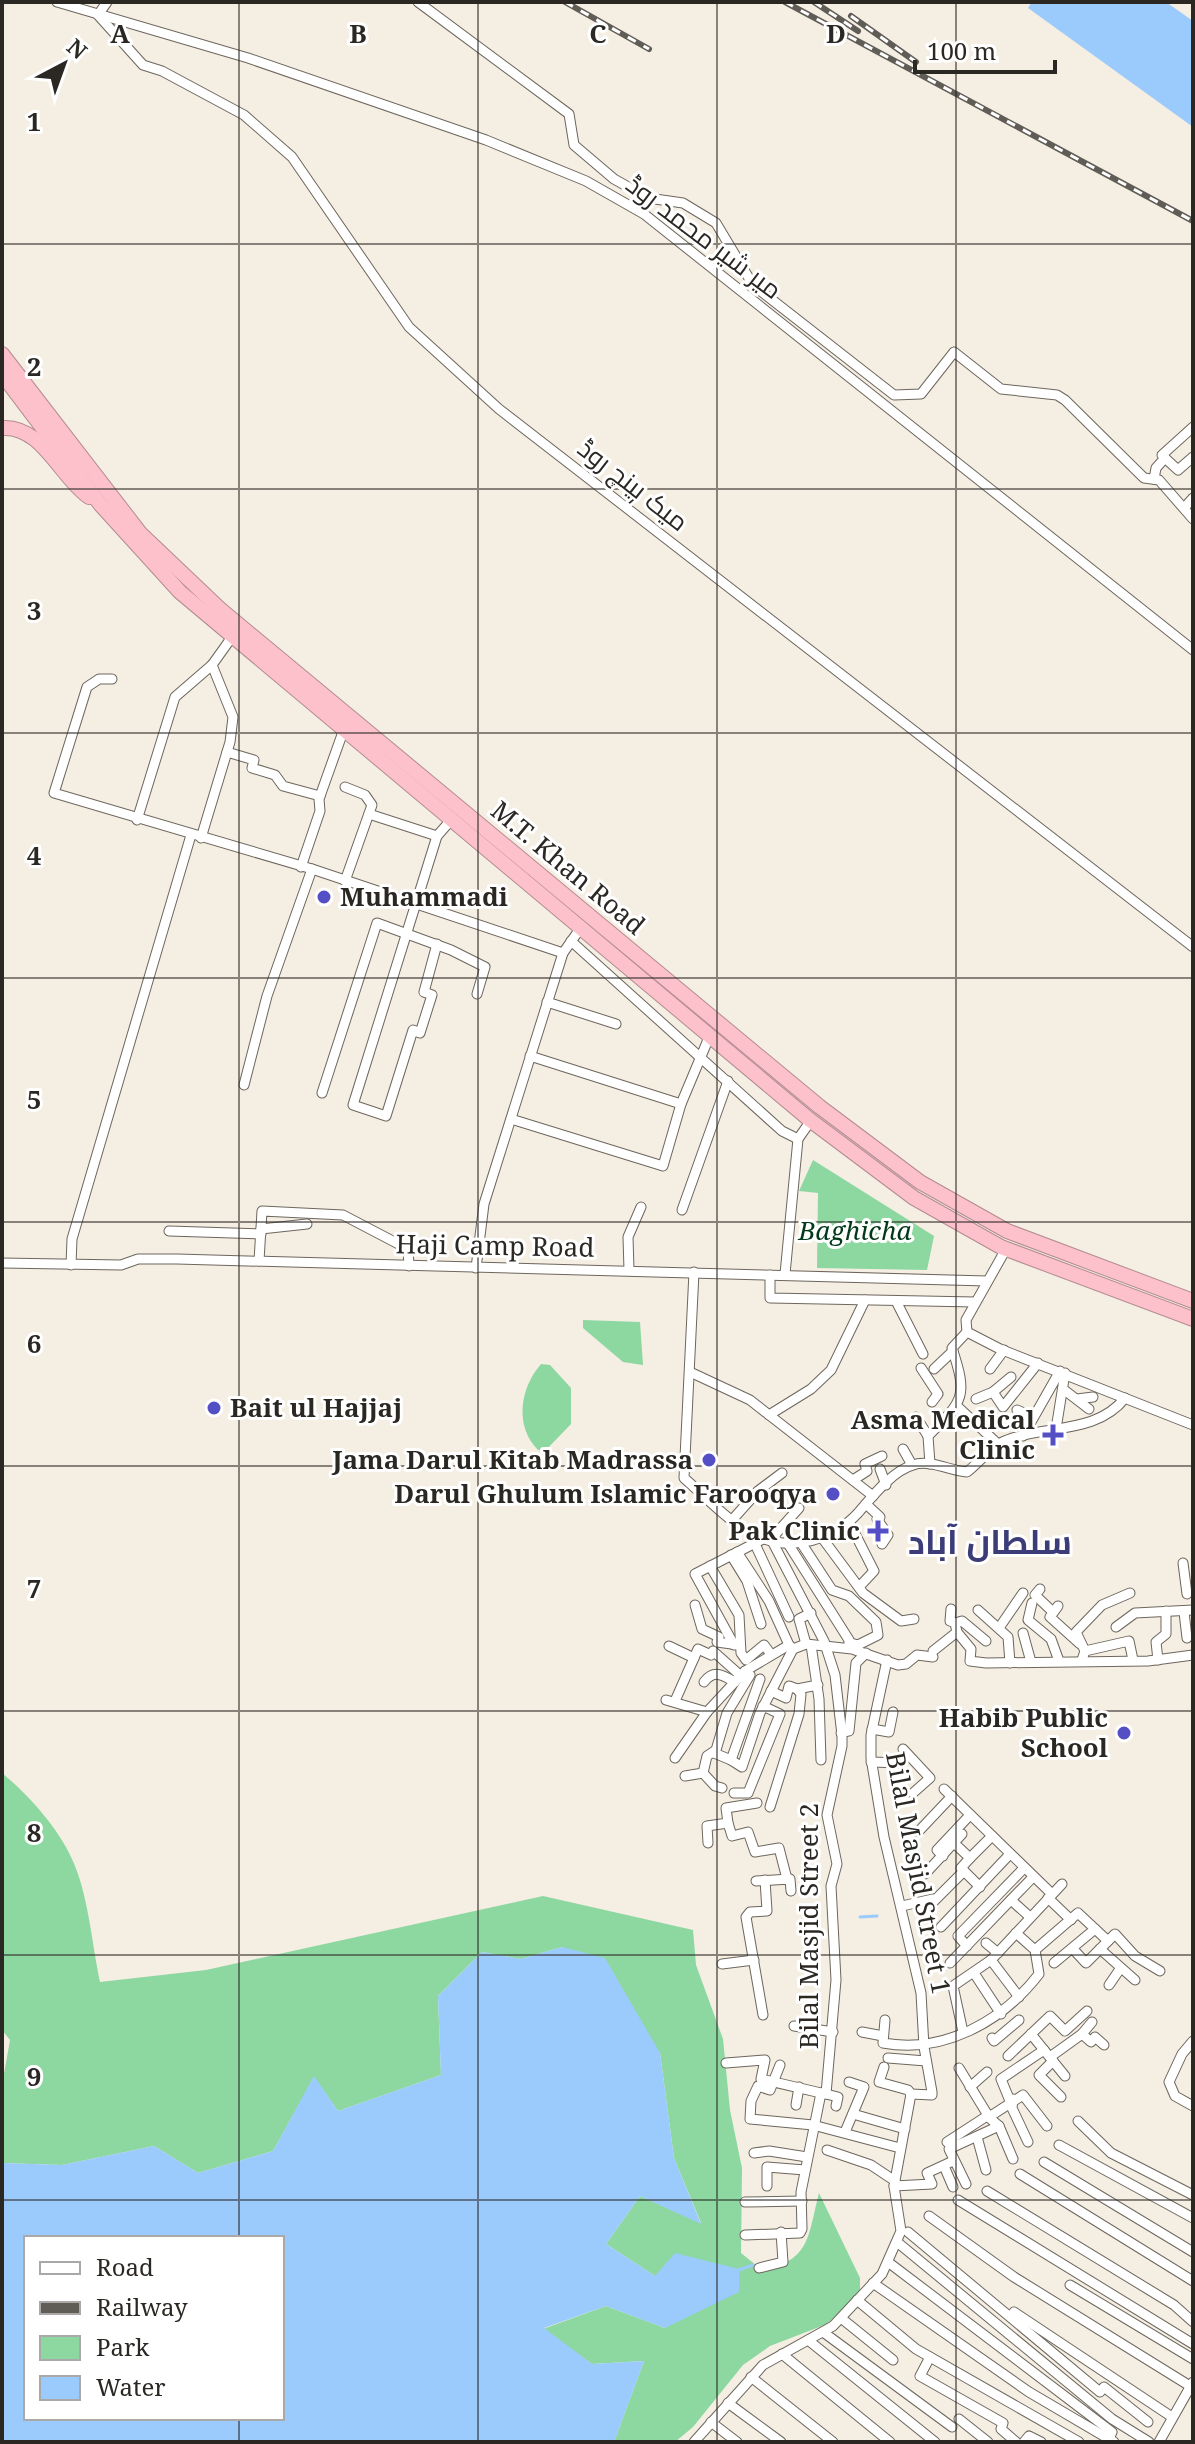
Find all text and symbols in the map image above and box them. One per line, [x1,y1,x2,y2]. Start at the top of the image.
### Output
text: A [110,15,130,51]
text: B [349,15,367,51]
text: C [589,15,607,51]
text: D [826,15,846,51]
north arrow [24,24,104,104]
scale bar [915,24,1055,74]
text: N [61,31,94,65]
text: 100 m [927,34,996,67]
text: 1 [27,103,41,139]
street label: میر شیر محمد روڈ [619,166,790,307]
text: 2 [27,348,41,384]
street label: میک ہینچ روڈ [571,430,696,539]
text: 3 [27,592,41,628]
street label: M.T. Khan Road [484,792,653,942]
text: 4 [27,837,42,873]
place label: Muhammadi [340,878,508,914]
marker: Muhammadi [315,888,333,906]
text: 5 [27,1081,41,1117]
park label: Baghicha [797,1212,912,1248]
street label: Haji Camp Road [395,1225,595,1265]
text: 6 [27,1325,41,1361]
place label: Bait ul Hajjaj [230,1389,402,1425]
marker: Bait ul Hajjaj [205,1399,223,1417]
place label: Asma Medical Clinic [851,1401,1035,1467]
marker: Asma Medical Clinic [1042,1424,1064,1446]
place label: Jama Darul Kitab Madrassa [331,1441,693,1477]
marker: Jama Darul Kitab Madrassa [700,1451,718,1469]
place label: Darul Ghulum Islamic Farooqya [394,1475,817,1511]
marker: Darul Ghulum Islamic Farooqya [824,1485,842,1503]
place label: Pak Clinic [729,1512,860,1548]
district label: سلطان آباد [908,1518,1072,1564]
marker: Pak Clinic [867,1520,889,1542]
text: 7 [27,1570,41,1606]
place label: Habib Public School [939,1699,1108,1765]
marker: Habib Public School [1115,1724,1133,1742]
street label: Bilal Masjid Street 1 [878,1749,960,1997]
street label: Bilal Masjid Street 2 [790,1803,826,2049]
text: 8 [27,1814,41,1850]
text: 9 [27,2058,41,2094]
legend [24,2236,284,2420]
text: Road [96,2250,154,2283]
text: Railway [96,2290,188,2323]
text: Park [96,2330,150,2363]
text: Water [96,2370,166,2403]

